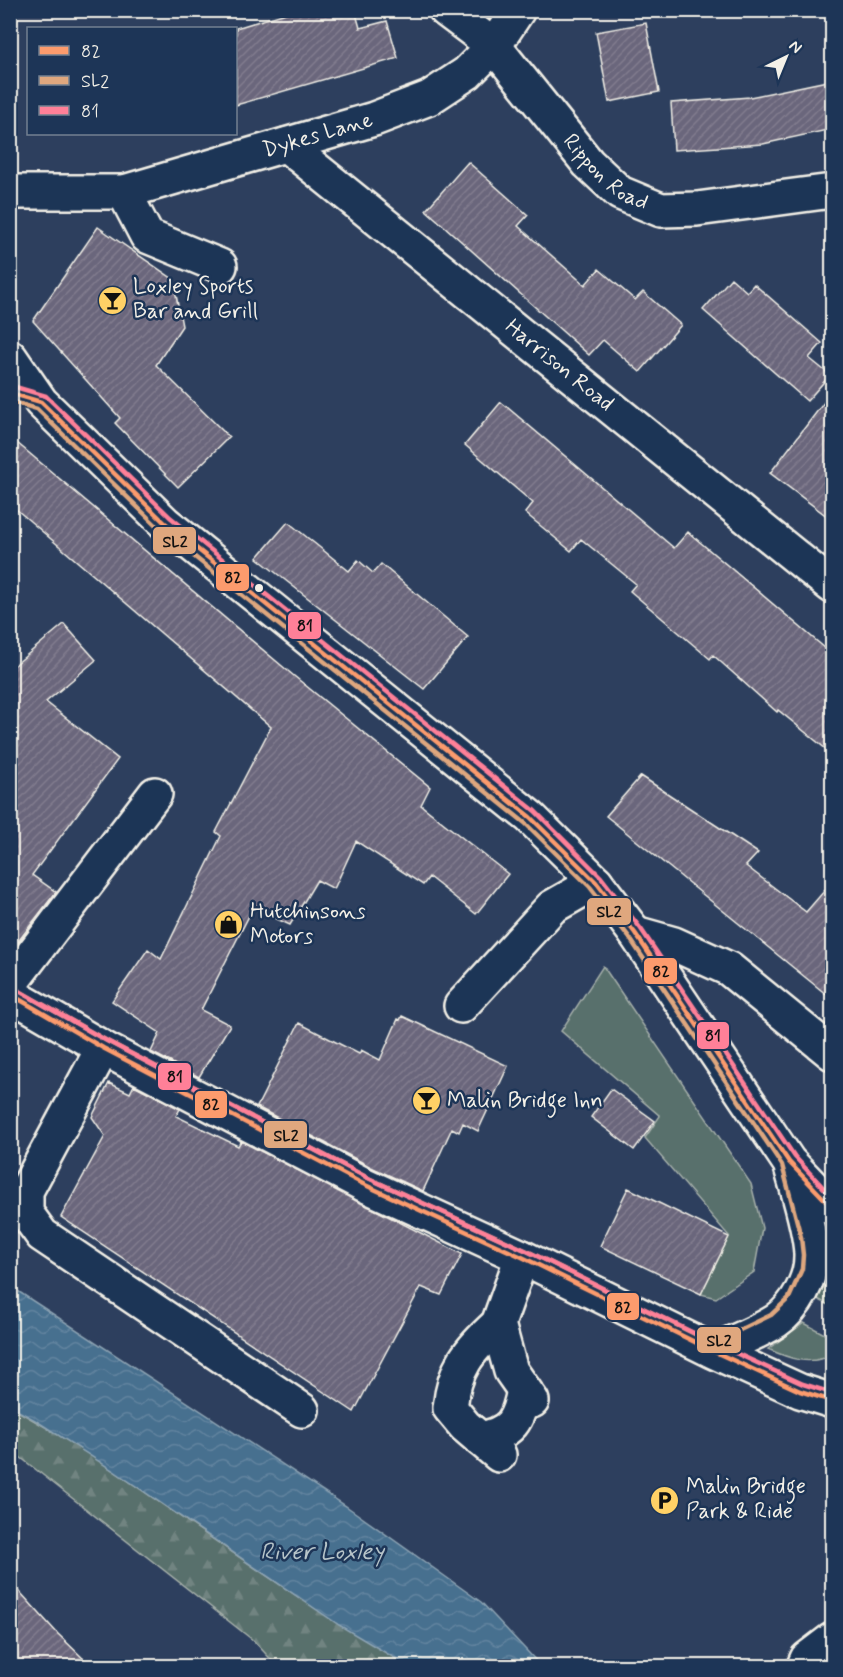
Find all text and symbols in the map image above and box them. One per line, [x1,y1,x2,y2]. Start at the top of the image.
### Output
legend [27,27,237,135]
north arrow [756,27,816,87]
text: N [784,36,806,58]
text: 82 [81,40,101,64]
text: SL2 [81,70,109,94]
text: 81 [81,100,99,124]
street label: Dykes Lane [259,106,376,165]
street label: Rippon Road [556,128,652,217]
place label: Loxley Sports Bar and Grill [133,273,258,326]
bar icon: Loxley Sports Bar and Grill [96,284,128,316]
street label: Harrison Road [499,313,619,418]
line badge: SL2 [152,526,197,555]
text: SL2 [162,532,188,553]
line badge: 82 [215,563,250,592]
text: 82 [224,568,242,589]
unlabelled marker [253,582,265,594]
line badge: 81 [287,611,322,640]
text: 81 [297,616,313,637]
line badge: SL2 [586,897,632,926]
place label: Hutchinsons Motors [250,898,366,951]
text: SL2 [596,902,622,923]
shop icon: Hutchinsons Motors [213,909,245,941]
line badge: 82 [643,957,678,985]
text: 82 [652,962,670,983]
line badge: 81 [696,1021,730,1050]
text: 81 [705,1026,721,1047]
line badge: 81 [157,1062,192,1091]
text: 81 [167,1067,183,1088]
bar icon: Malin Bridge Inn [410,1085,442,1117]
place label: Malin Bridge Inn [447,1087,603,1118]
line badge: 82 [194,1090,228,1119]
text: 82 [202,1095,220,1116]
line badge: SL2 [263,1120,308,1149]
text: SL2 [273,1126,299,1147]
line badge: 82 [606,1292,640,1321]
text: 82 [614,1298,632,1319]
line badge: SL2 [696,1326,742,1354]
text: SL2 [706,1331,732,1352]
place label: Malin Bridge Park & Ride [686,1473,806,1526]
parking icon: Malin Bridge Park & Ride [649,1484,681,1516]
water label: River Loxley [260,1537,386,1568]

